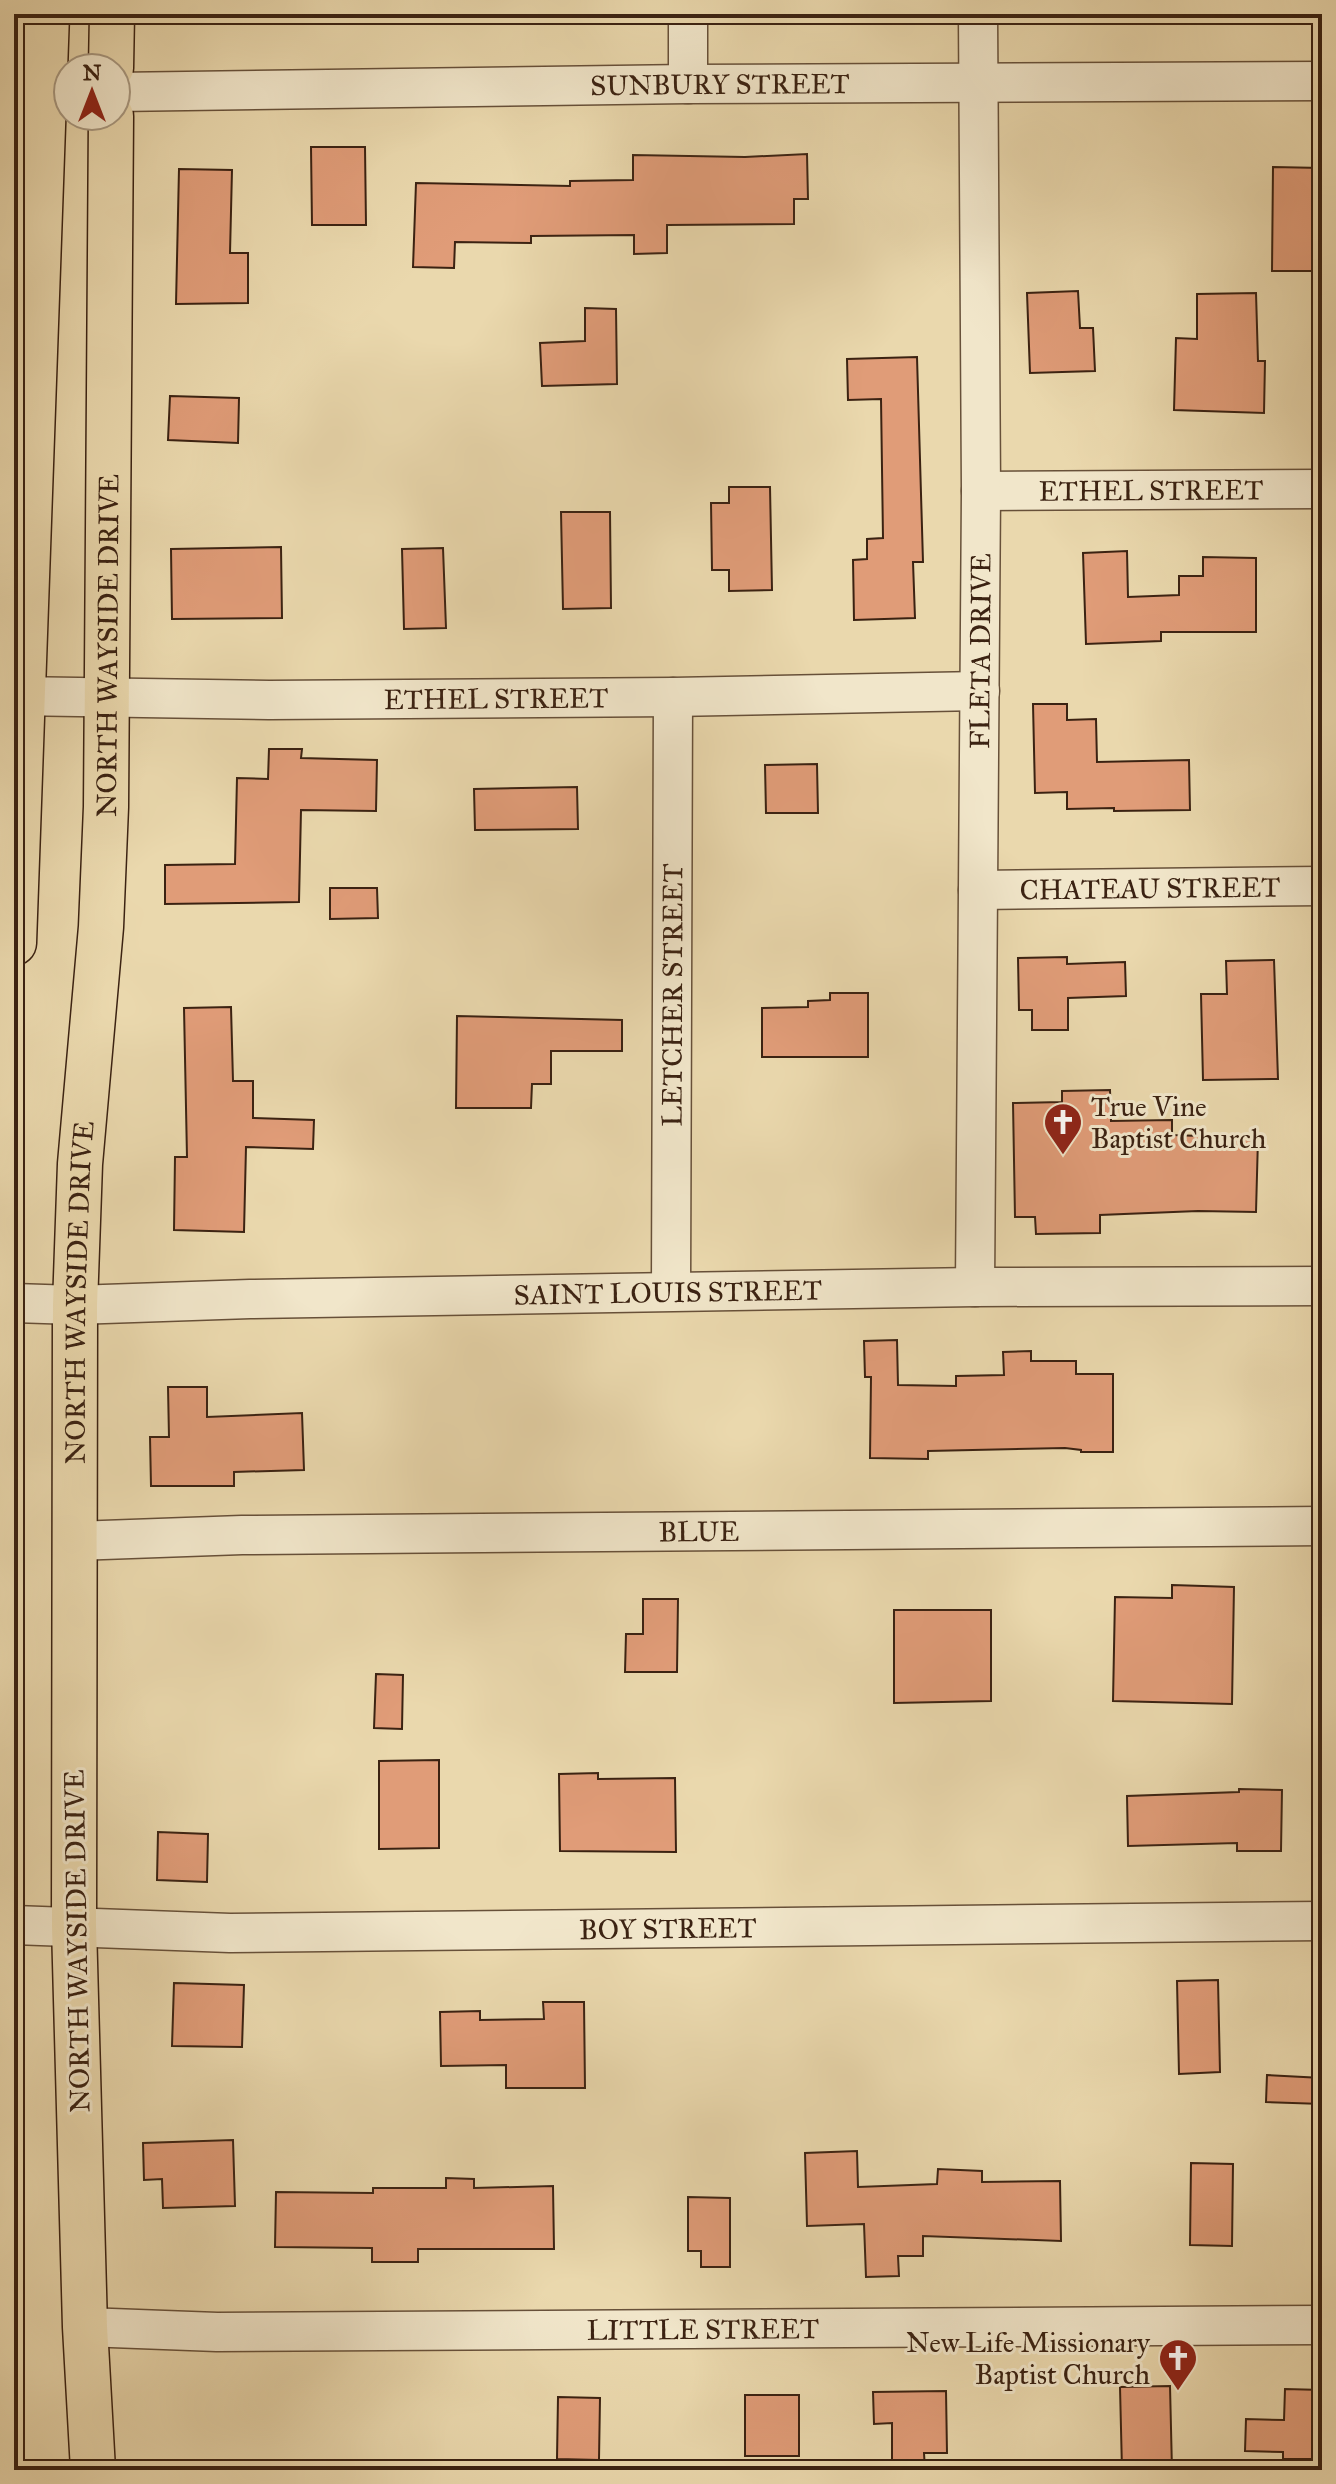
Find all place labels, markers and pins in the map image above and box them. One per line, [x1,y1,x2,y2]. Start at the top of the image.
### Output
place label: True Vine Baptist Church [1091,1089,1267,1156]
church icon: True Vine Baptist Church [1042,1101,1084,1156]
place label: New Life Missionary Baptist Church [906,2325,1151,2392]
church icon: New Life Missionary Baptist Church [1157,2337,1199,2392]

